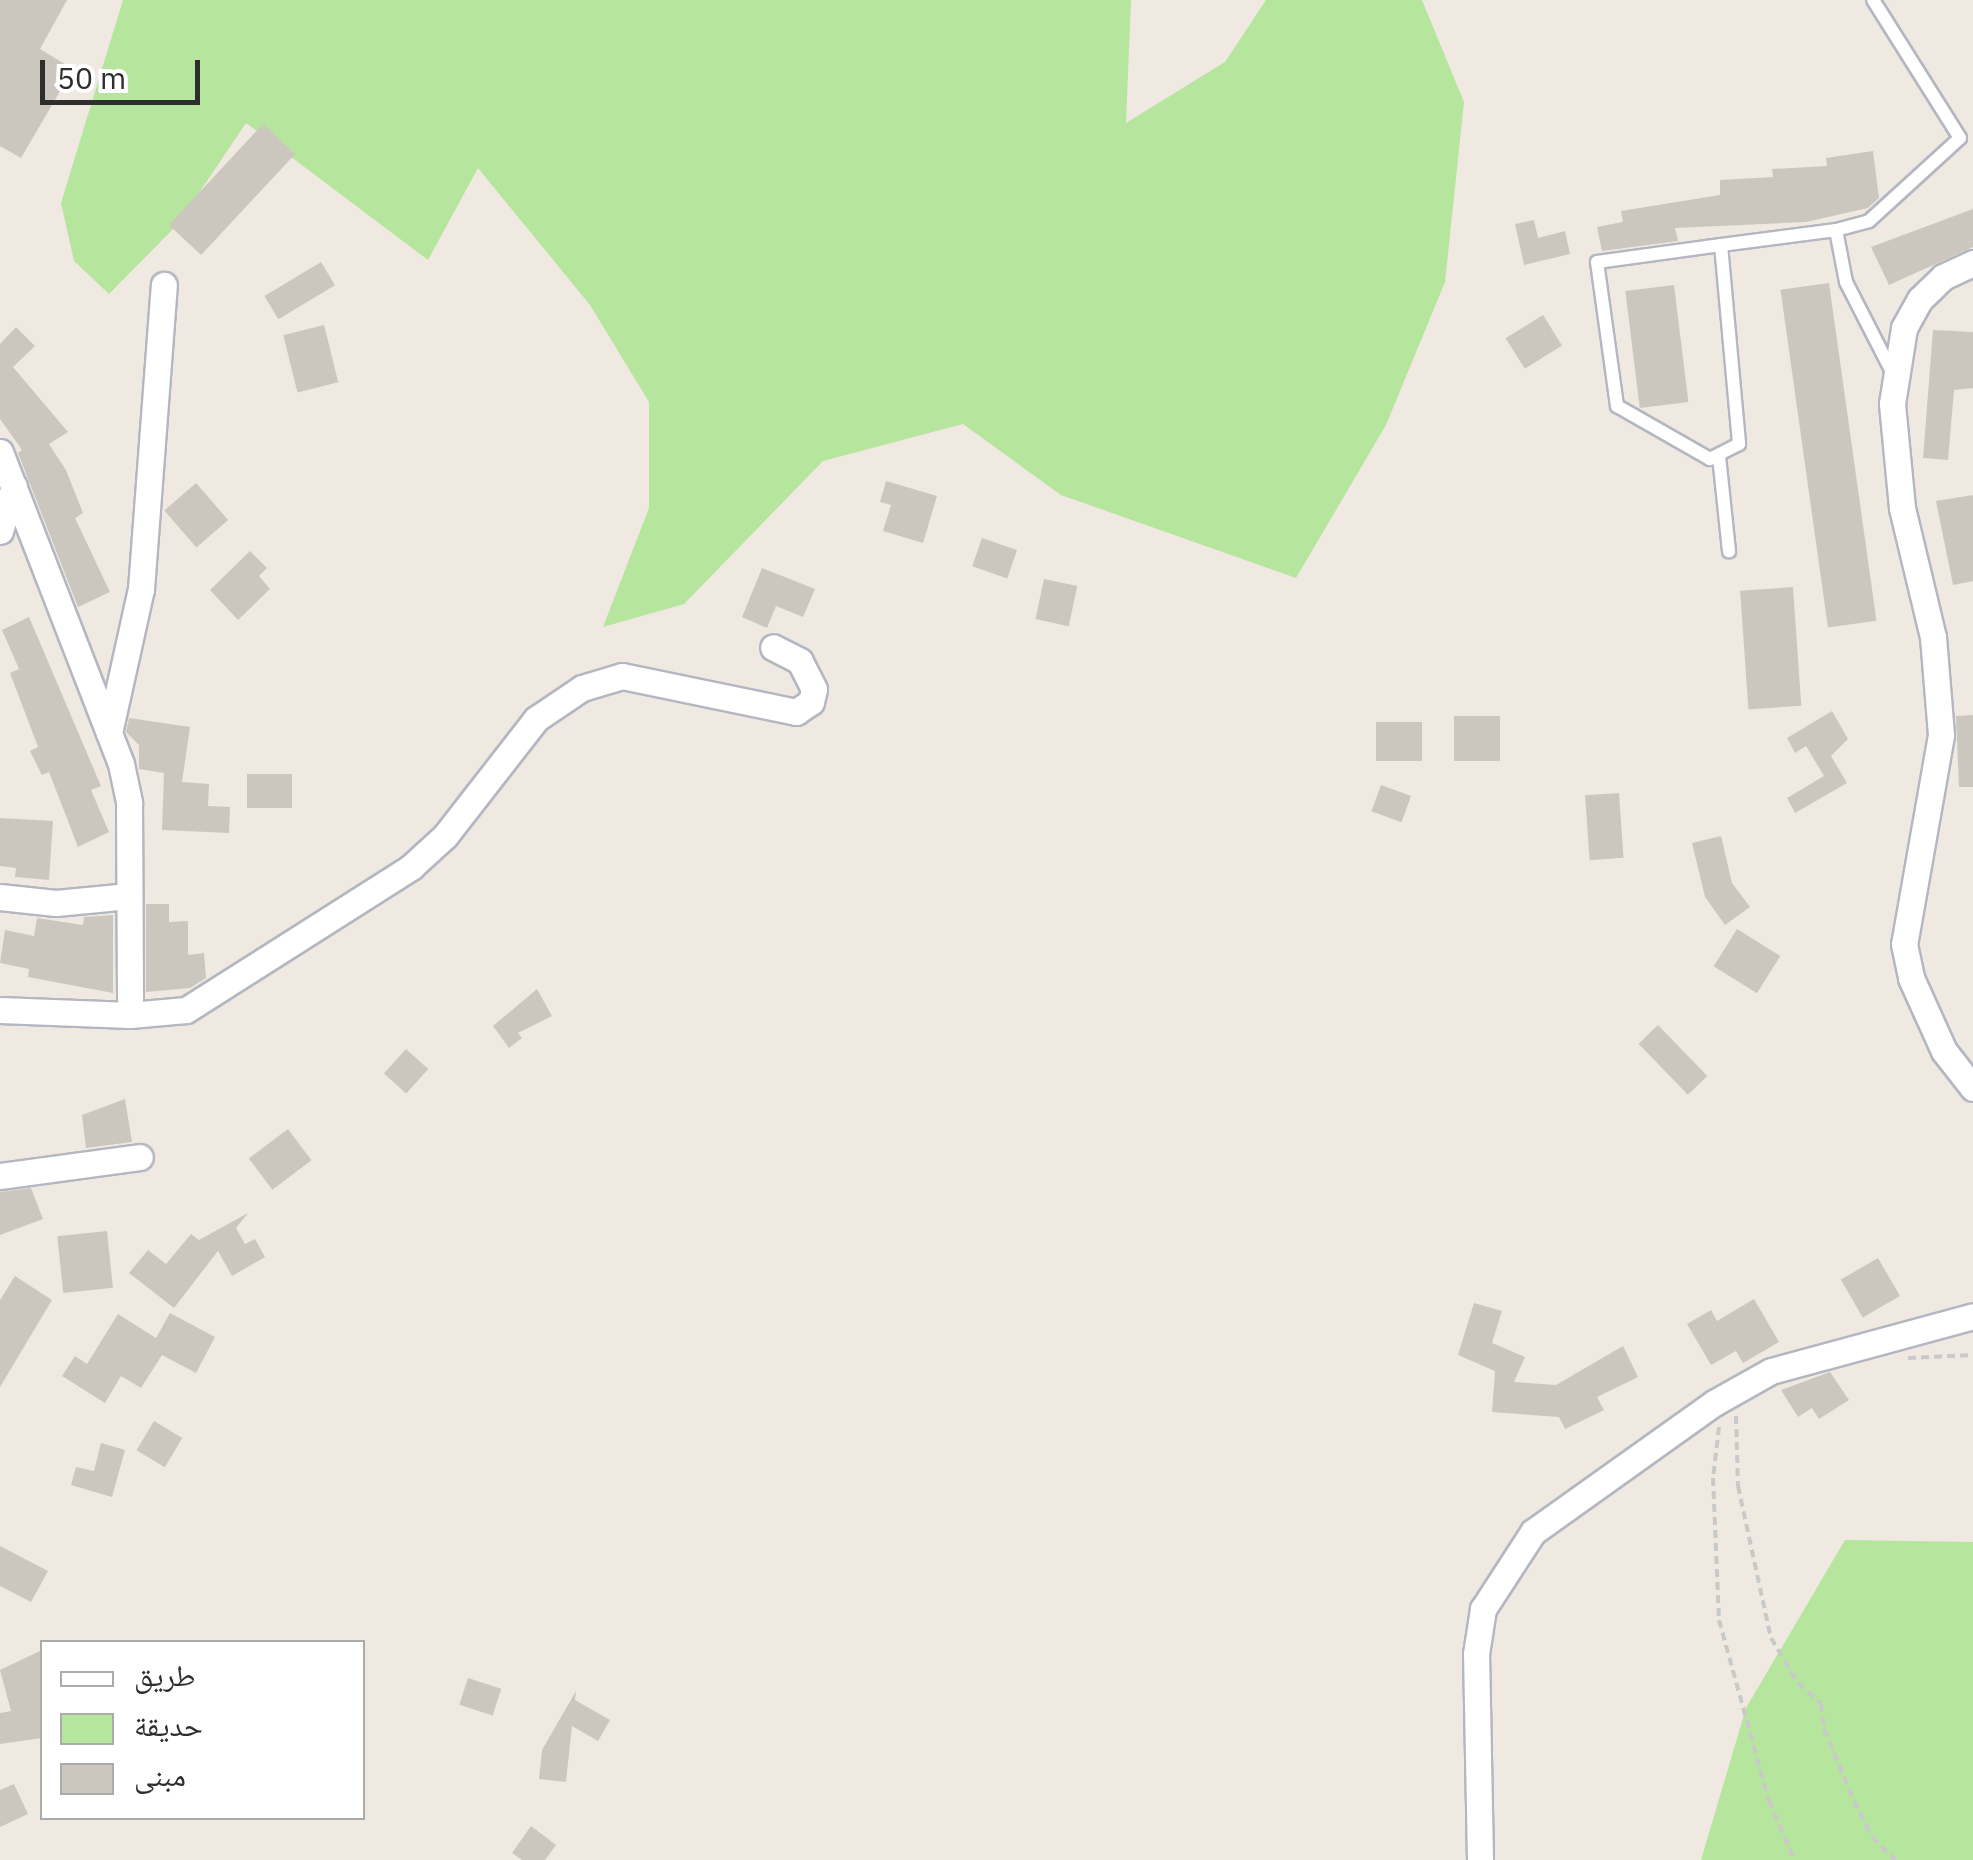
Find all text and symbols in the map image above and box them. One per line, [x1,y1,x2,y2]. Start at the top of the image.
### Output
scale bar [45,40,205,102]
text: 50 m [57,58,126,97]
legend [40,1640,365,1820]
text: طريق [134,1655,195,1694]
text: حديقة [134,1705,203,1744]
text: مبنى [134,1755,186,1794]

